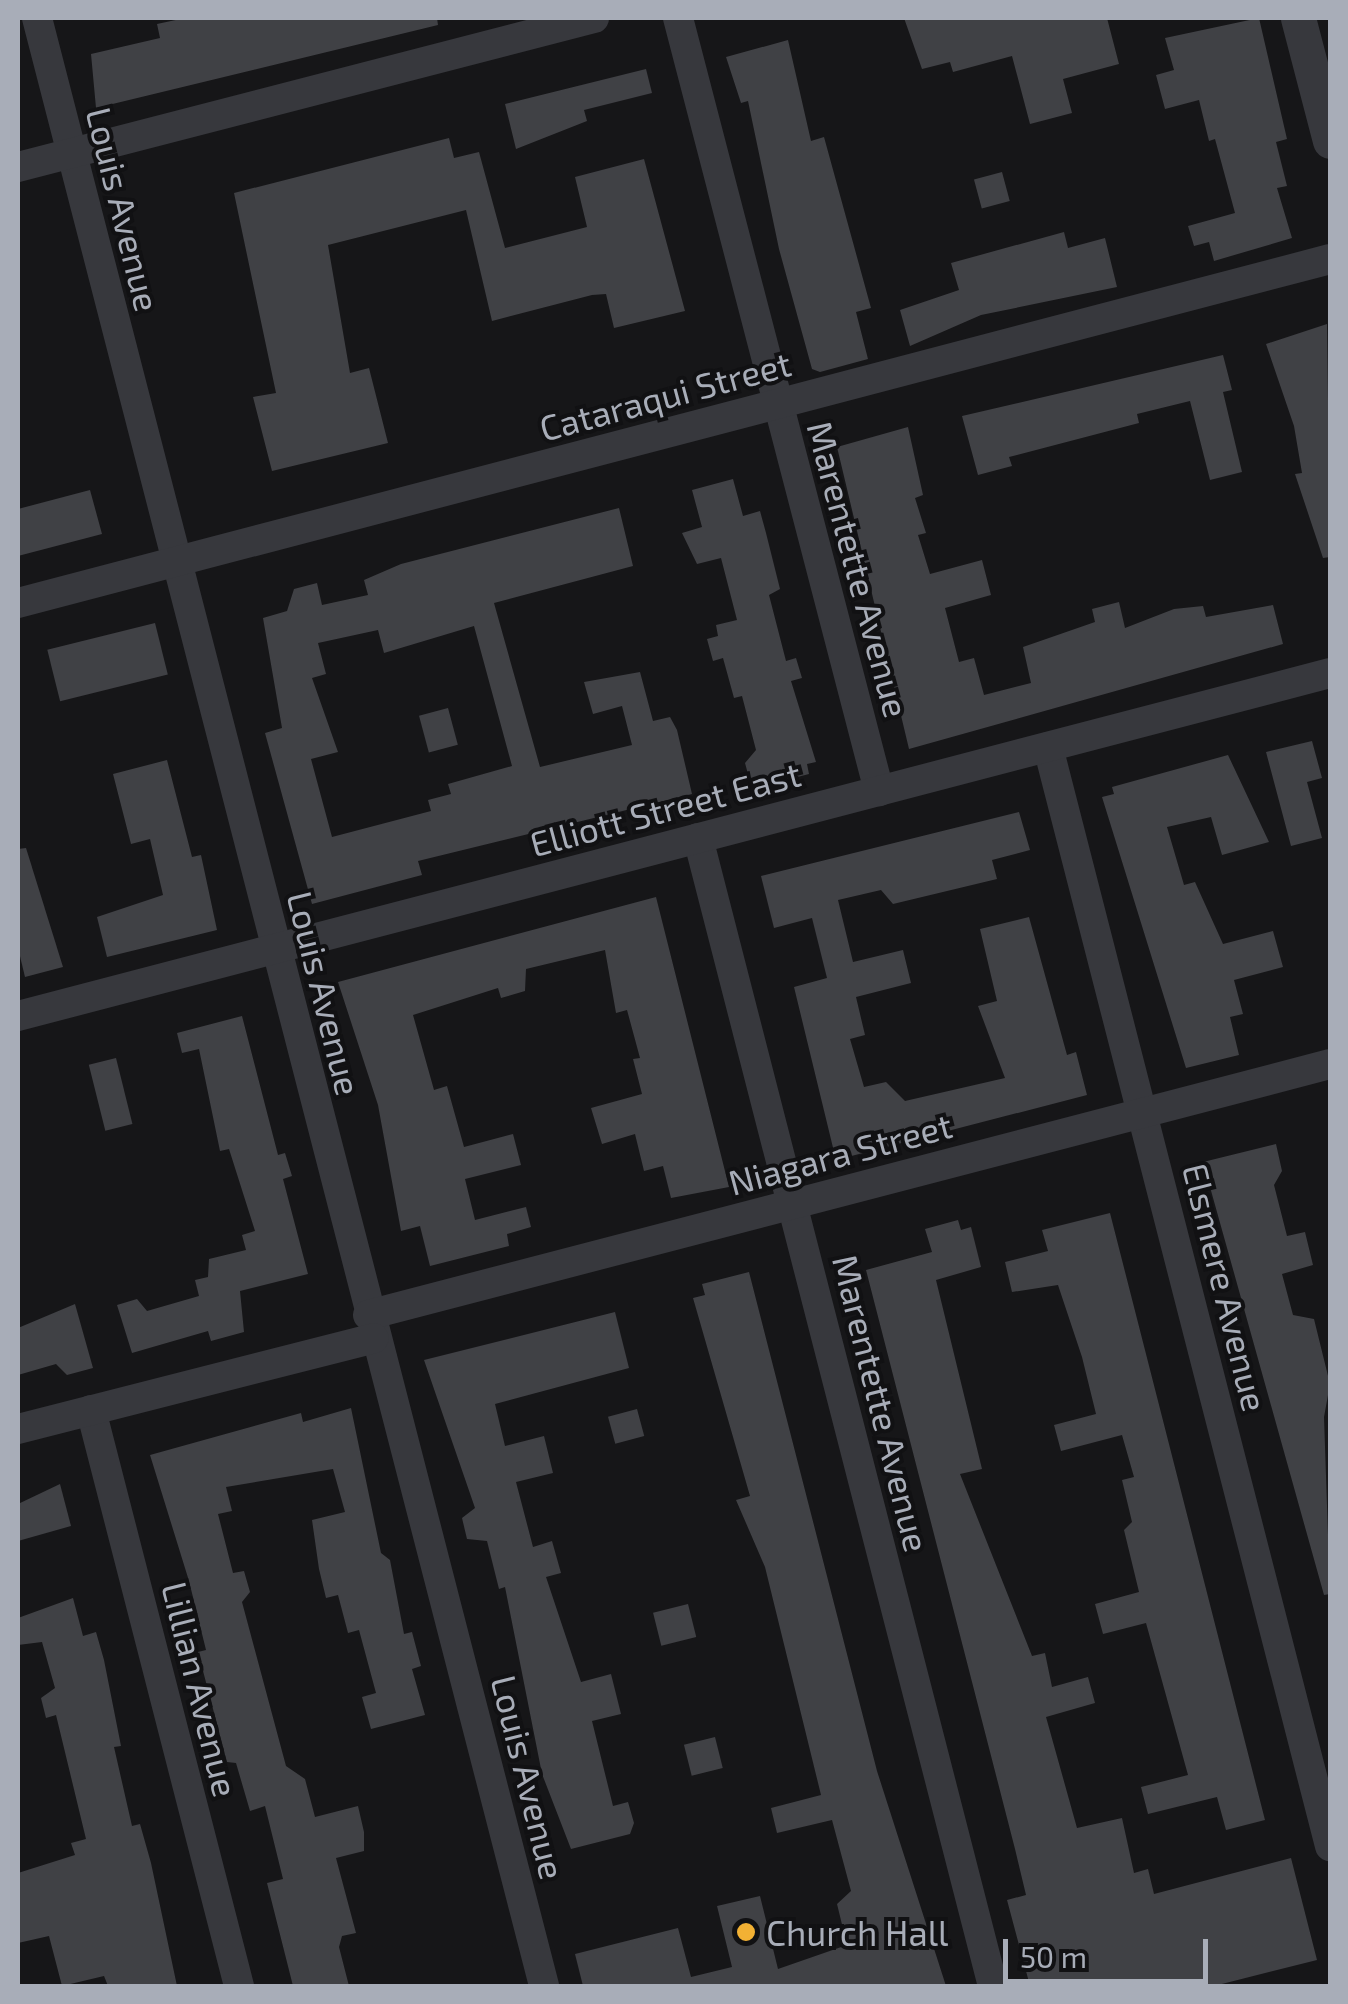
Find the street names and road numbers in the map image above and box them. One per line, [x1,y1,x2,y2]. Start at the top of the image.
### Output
street label: Louis Avenue [78,102,170,316]
street label: Cataraqui Street [535,341,795,449]
street label: Marentette Avenue [799,416,919,722]
street label: Elliott Street East [525,752,805,864]
street label: Louis Avenue [279,886,371,1100]
street label: Niagara Street [724,1103,956,1203]
street label: Elsmere Avenue [1175,1158,1277,1416]
street label: Marentette Avenue [825,1250,939,1556]
street label: Lillian Avenue [154,1577,248,1801]
street label: Louis Avenue [483,1670,575,1884]

